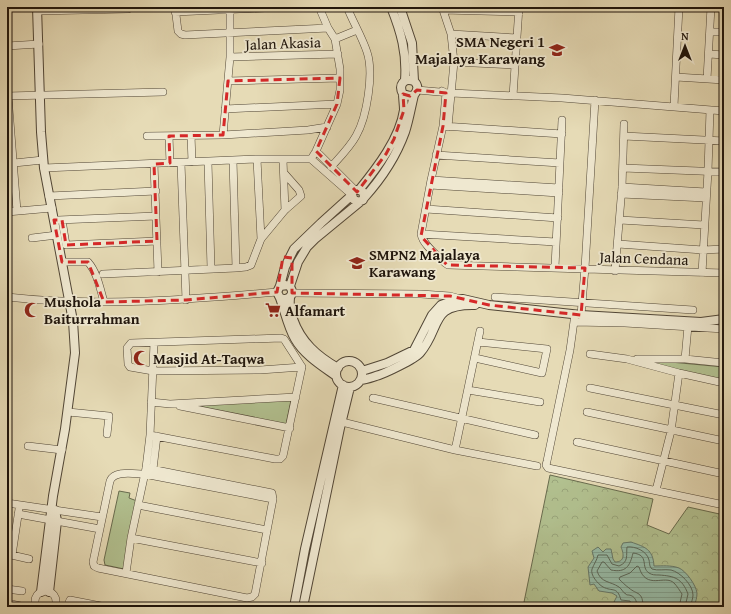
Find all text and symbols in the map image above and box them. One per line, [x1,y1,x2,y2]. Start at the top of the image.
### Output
north arrow [665,26,705,66]
text: N [681,28,689,44]
street label: Jalan Akasia [243,31,321,55]
place label: SMA Negeri 1 Majalaya Karawang [415,31,545,69]
school or university icon: SMA Negeri 1 Majalaya Karawang [548,41,566,59]
place label: SMPN2 Majalaya Karawang [369,244,480,282]
street label: Jalan Cendana [597,246,689,270]
school or university icon: SMPN2 Majalaya Karawang [348,254,366,272]
place label: Mushola Baiturrahman [44,291,140,329]
place label: Alfamart [285,300,346,321]
mosque icon: Mushola Baiturrahman [23,301,41,319]
supermarket icon: Alfamart [264,301,282,319]
place label: Masjid At-Taqwa [153,348,265,369]
mosque icon: Masjid At-Taqwa [132,349,150,367]

